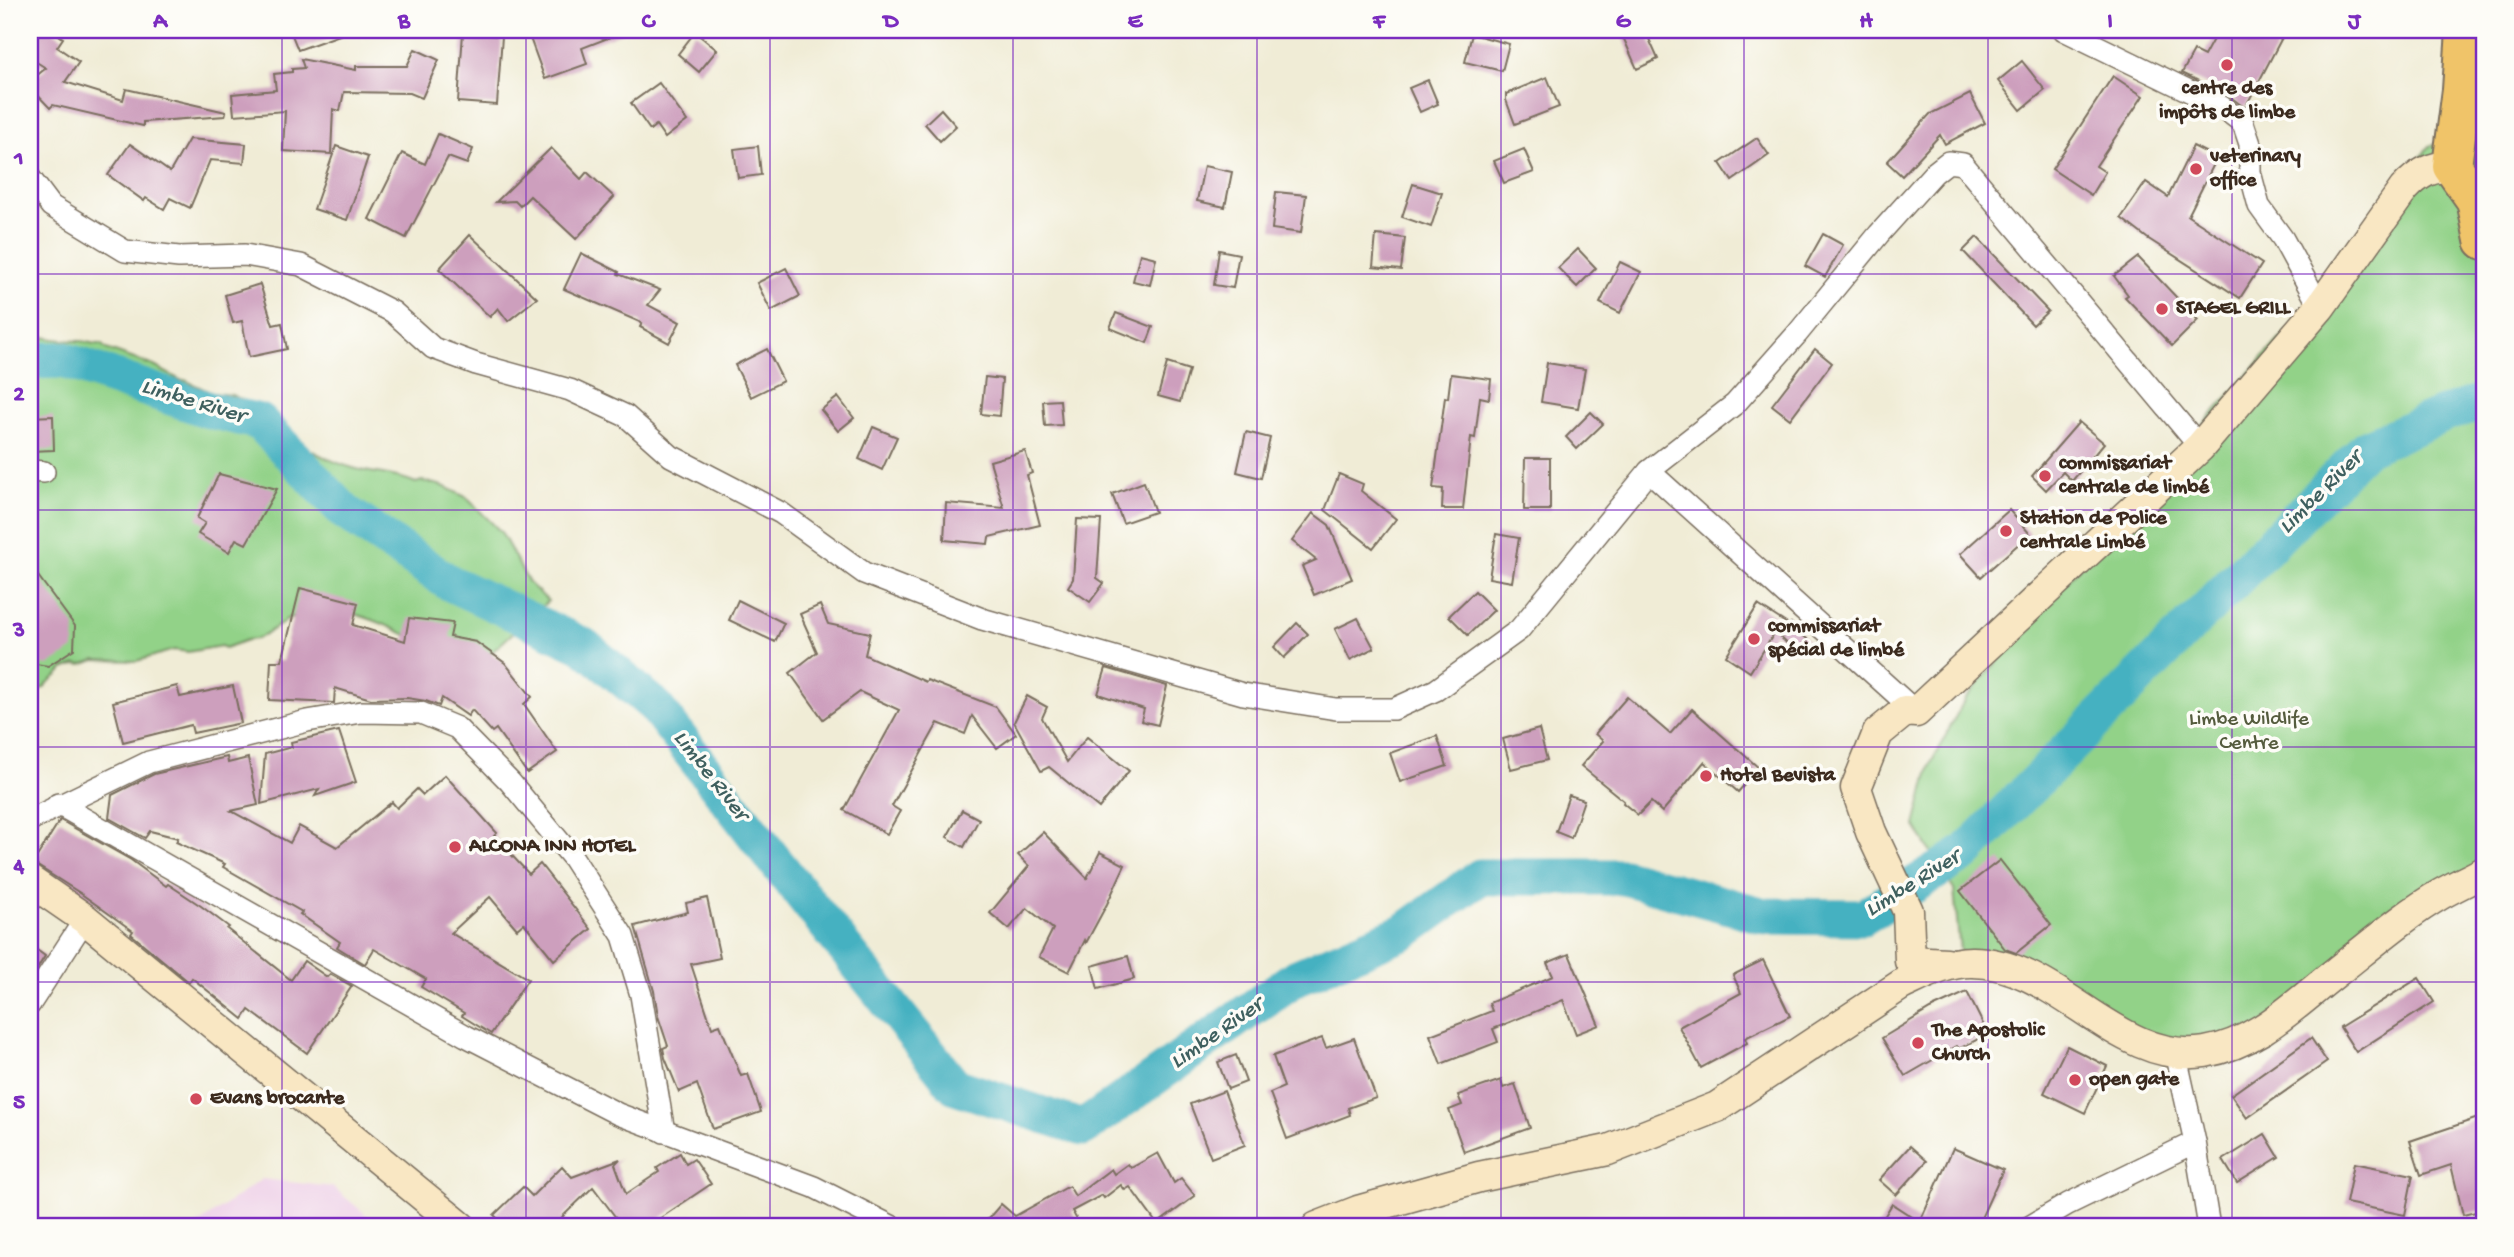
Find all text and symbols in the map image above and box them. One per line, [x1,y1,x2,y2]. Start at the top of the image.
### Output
text: A [152,9,168,36]
text: B [397,9,411,36]
text: C [642,9,657,36]
text: D [882,9,900,36]
text: E [1128,9,1144,36]
text: F [1372,9,1387,36]
text: G [1616,9,1632,36]
text: H [1859,9,1873,36]
text: I [2107,9,2113,36]
text: J [2347,9,2362,36]
marker: centre des impôts de limbe [2219,57,2235,73]
place label: centre des impôts de limbe [2159,77,2296,126]
place label: veterinary office [2209,145,2302,194]
text: 1 [13,146,24,173]
marker: veterinary office [2188,161,2204,177]
place label: STAGEL GRILL [2176,297,2291,322]
marker: STAGEL GRILL [2154,301,2170,317]
water label: Limbe River [138,374,252,432]
text: 2 [13,382,25,409]
water label: Limbe River [2274,442,2372,540]
place label: commissariat centrale de limbé [2059,452,2210,501]
marker: commissariat centrale de limbé [2037,468,2053,484]
place label: Station de Police centrale Limbé [2020,507,2168,556]
marker: Station de Police centrale Limbé [1998,523,2014,539]
place label: commissariat spécial de limbé [1768,615,1905,664]
text: 3 [12,618,25,645]
marker: commissariat spécial de limbé [1746,631,1762,647]
park label: Limbe Wildlife Centre [2189,708,2310,757]
water label: Limbe River [667,726,756,830]
place label: Hotel Bevista [1720,764,1837,789]
marker: Hotel Bevista [1698,768,1714,784]
place label: ALCONA INN HOTEL [468,835,636,860]
marker: ALCONA INN HOTEL [447,839,463,855]
water label: Limbe River [1861,842,1969,924]
text: 4 [13,854,25,881]
water label: Limbe River [1166,990,1272,1076]
place label: The Apostolic Church [1930,1019,2046,1068]
marker: The Apostolic Church [1910,1035,1926,1051]
place label: open gate [2088,1068,2180,1093]
marker: open gate [2067,1072,2083,1088]
place label: Evans brocante [210,1087,345,1112]
text: 5 [13,1090,25,1117]
marker: Evans brocante [188,1091,204,1107]

